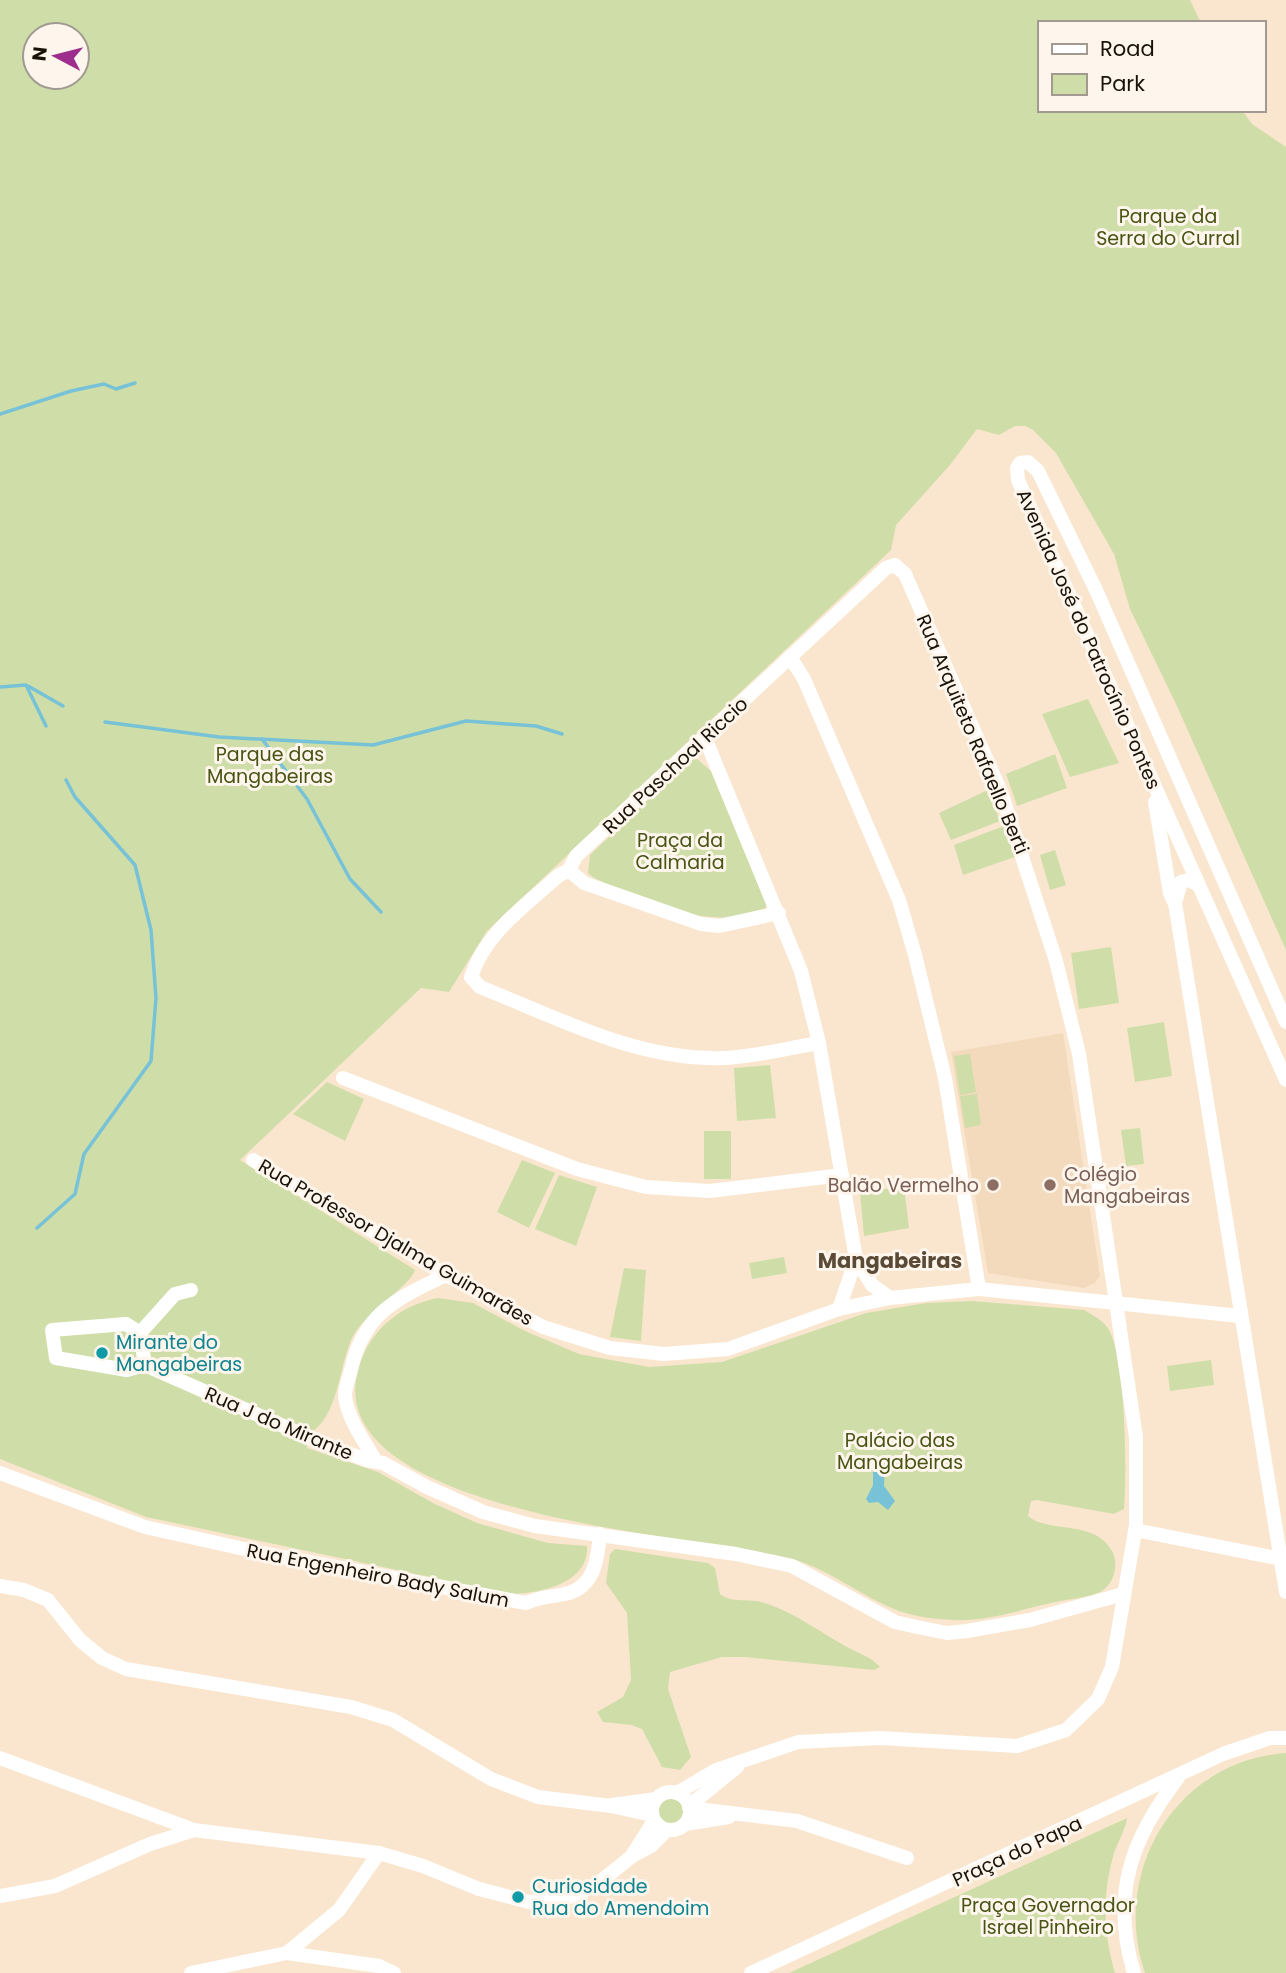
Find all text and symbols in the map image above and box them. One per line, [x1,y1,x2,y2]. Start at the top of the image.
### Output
north arrow [21,21,91,91]
legend [1038,21,1265,112]
text: Road [1100,34,1155,63]
text: N [25,45,54,63]
text: Park [1100,69,1145,98]
park label: Parque da Serra do Curral [1096,203,1240,252]
street label: Avenida José do Patrocínio Pontes [1010,485,1167,794]
street label: Rua Arquiteto Rafaello Berti [910,610,1035,858]
street label: Rua Paschoal Riccio [597,691,754,840]
park label: Parque das Mangabeiras [207,741,333,790]
park label: Praça da Calmaria [635,827,725,876]
street label: Rua Professor Djalma Guimarães [254,1153,538,1332]
place label: Colégio Mangabeiras [1064,1161,1190,1210]
place label: Balão Vermelho [828,1172,979,1199]
marker: Balão Vermelho [985,1177,1001,1193]
marker: Colégio Mangabeiras [1042,1177,1058,1193]
district label: Mangabeiras [818,1246,962,1275]
place label: Mirante do Mangabeiras [116,1329,242,1378]
marker: Mirante do Mangabeiras [94,1345,110,1361]
street label: Rua J do Mirante [201,1380,357,1467]
park label: Palácio das Mangabeiras [837,1427,963,1476]
street label: Rua Engenheiro Bady Salum [244,1537,511,1614]
street label: Praça do Papa [948,1810,1086,1893]
place label: Curiosidade Rua do Amendoim [532,1873,709,1922]
marker: Curiosidade Rua do Amendoim [510,1889,526,1905]
park label: Praça Governador Israel Pinheiro [961,1892,1135,1941]

